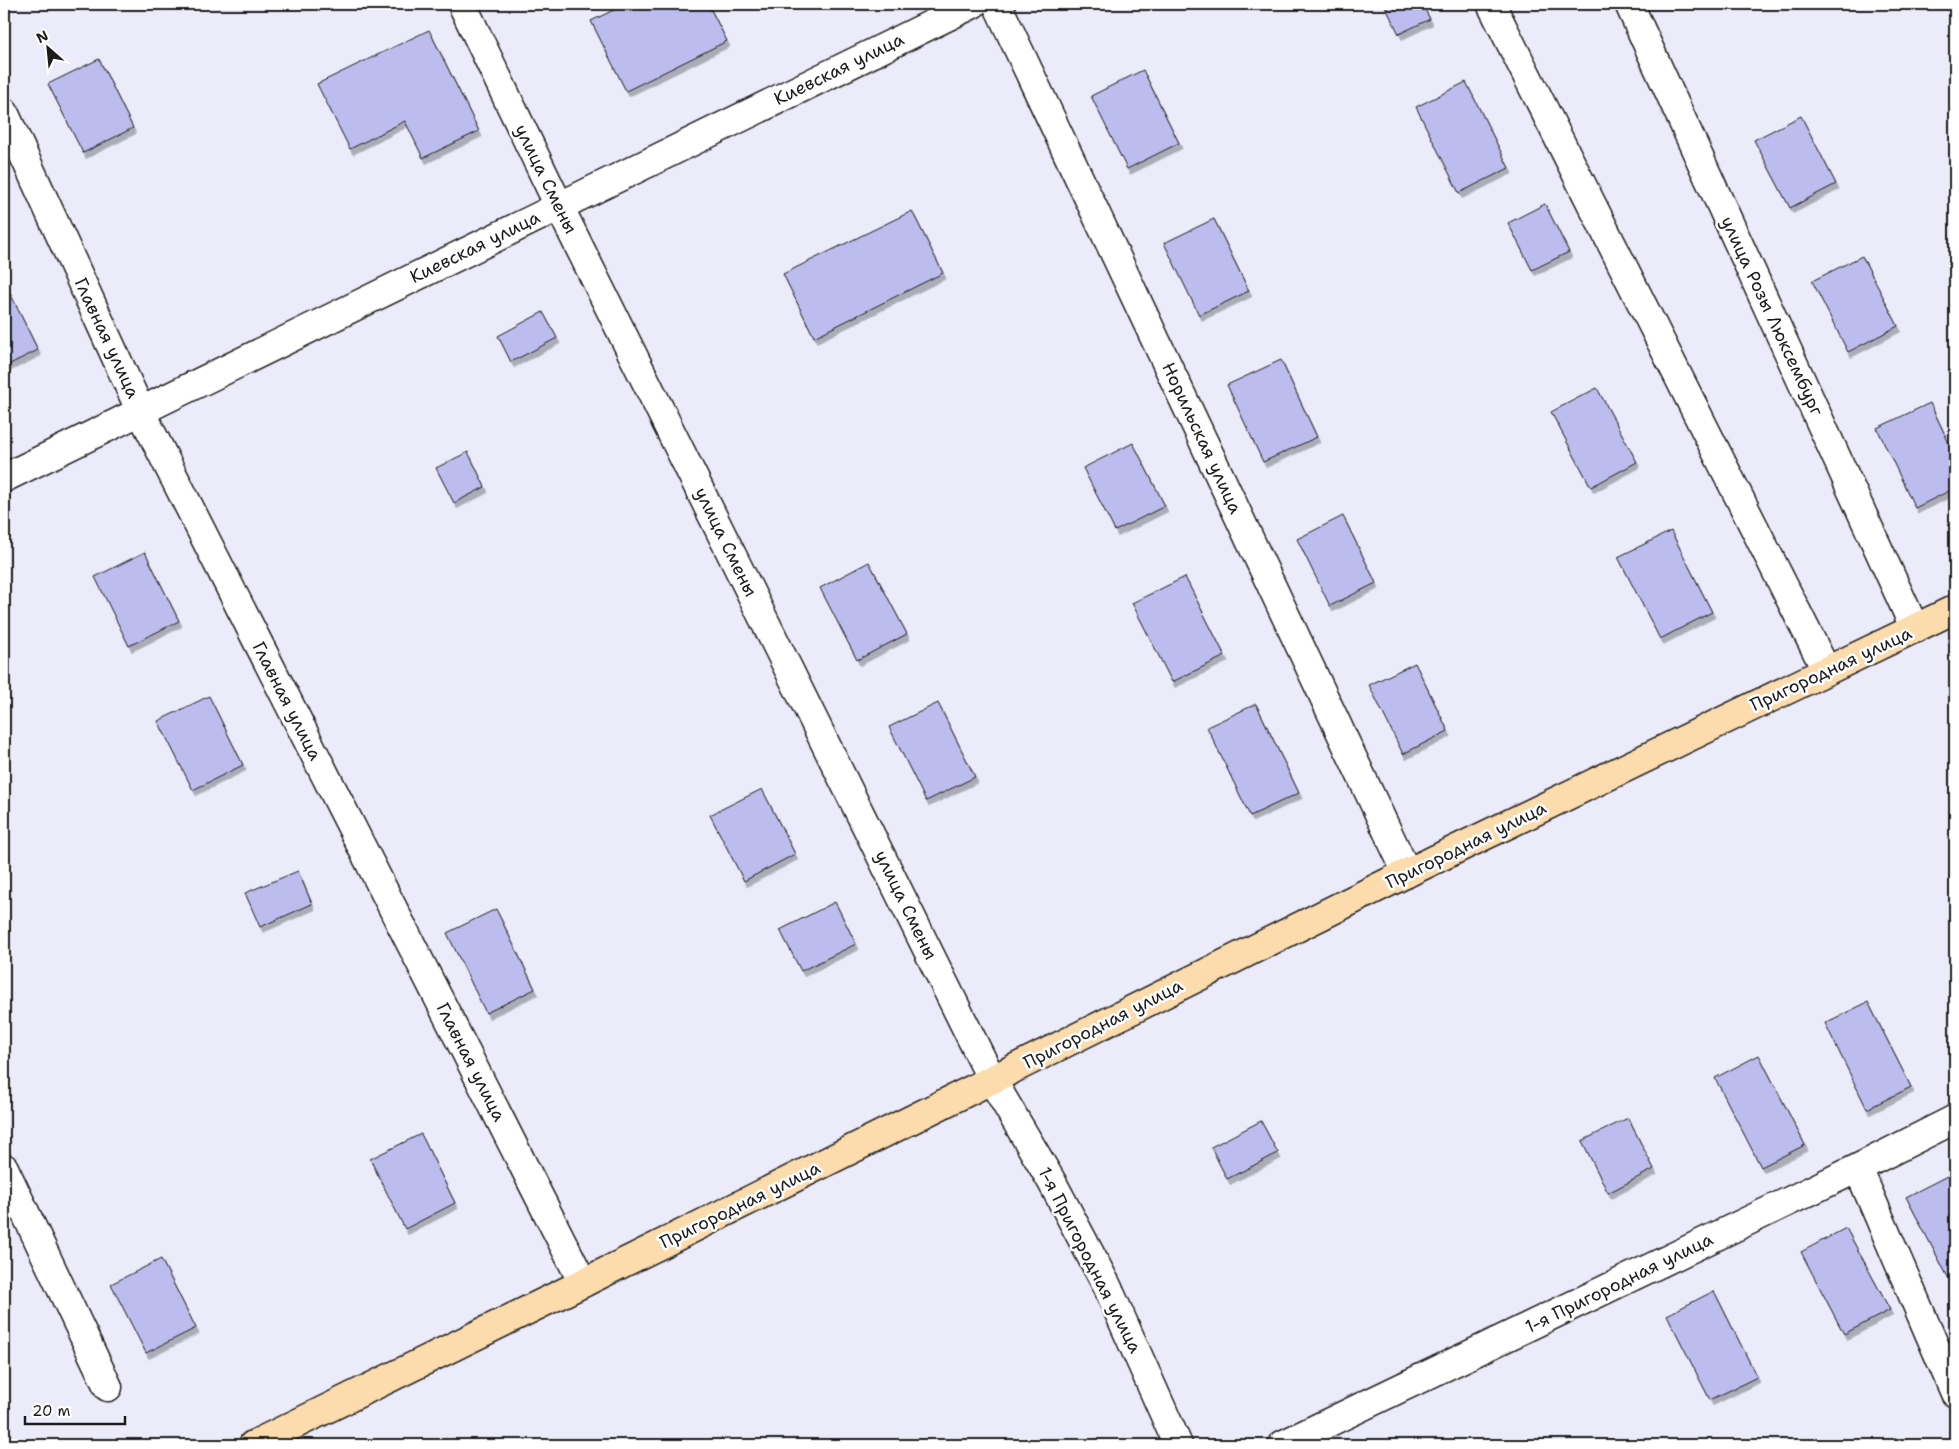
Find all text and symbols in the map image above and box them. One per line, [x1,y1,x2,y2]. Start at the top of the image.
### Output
north arrow [22,22,72,72]
text: N [33,26,51,47]
street label: Киевская улица [770,27,908,111]
street label: улица Смены [509,120,583,238]
street label: Киевская улица [406,205,544,289]
street label: улица Розы Люксембург [1715,212,1829,420]
street label: Главная улица [69,274,145,402]
street label: Норильская улица [1156,358,1248,518]
street label: улица Смены [689,483,763,601]
street label: Пригородная улица [1746,621,1916,717]
street label: Главная улица [247,638,327,764]
street label: Пригородная улица [1382,796,1550,894]
street label: улица Смены [869,846,943,964]
street label: Пригородная улица [1019,973,1187,1075]
street label: Главная улица [431,999,511,1125]
street label: Пригородная улица [656,1156,824,1254]
street label: 1-я Пригородная улица [1033,1163,1147,1357]
street label: 1-я Пригородная улица [1521,1227,1717,1339]
scale bar [25,1394,125,1426]
text: 20 m [32,1401,71,1421]

